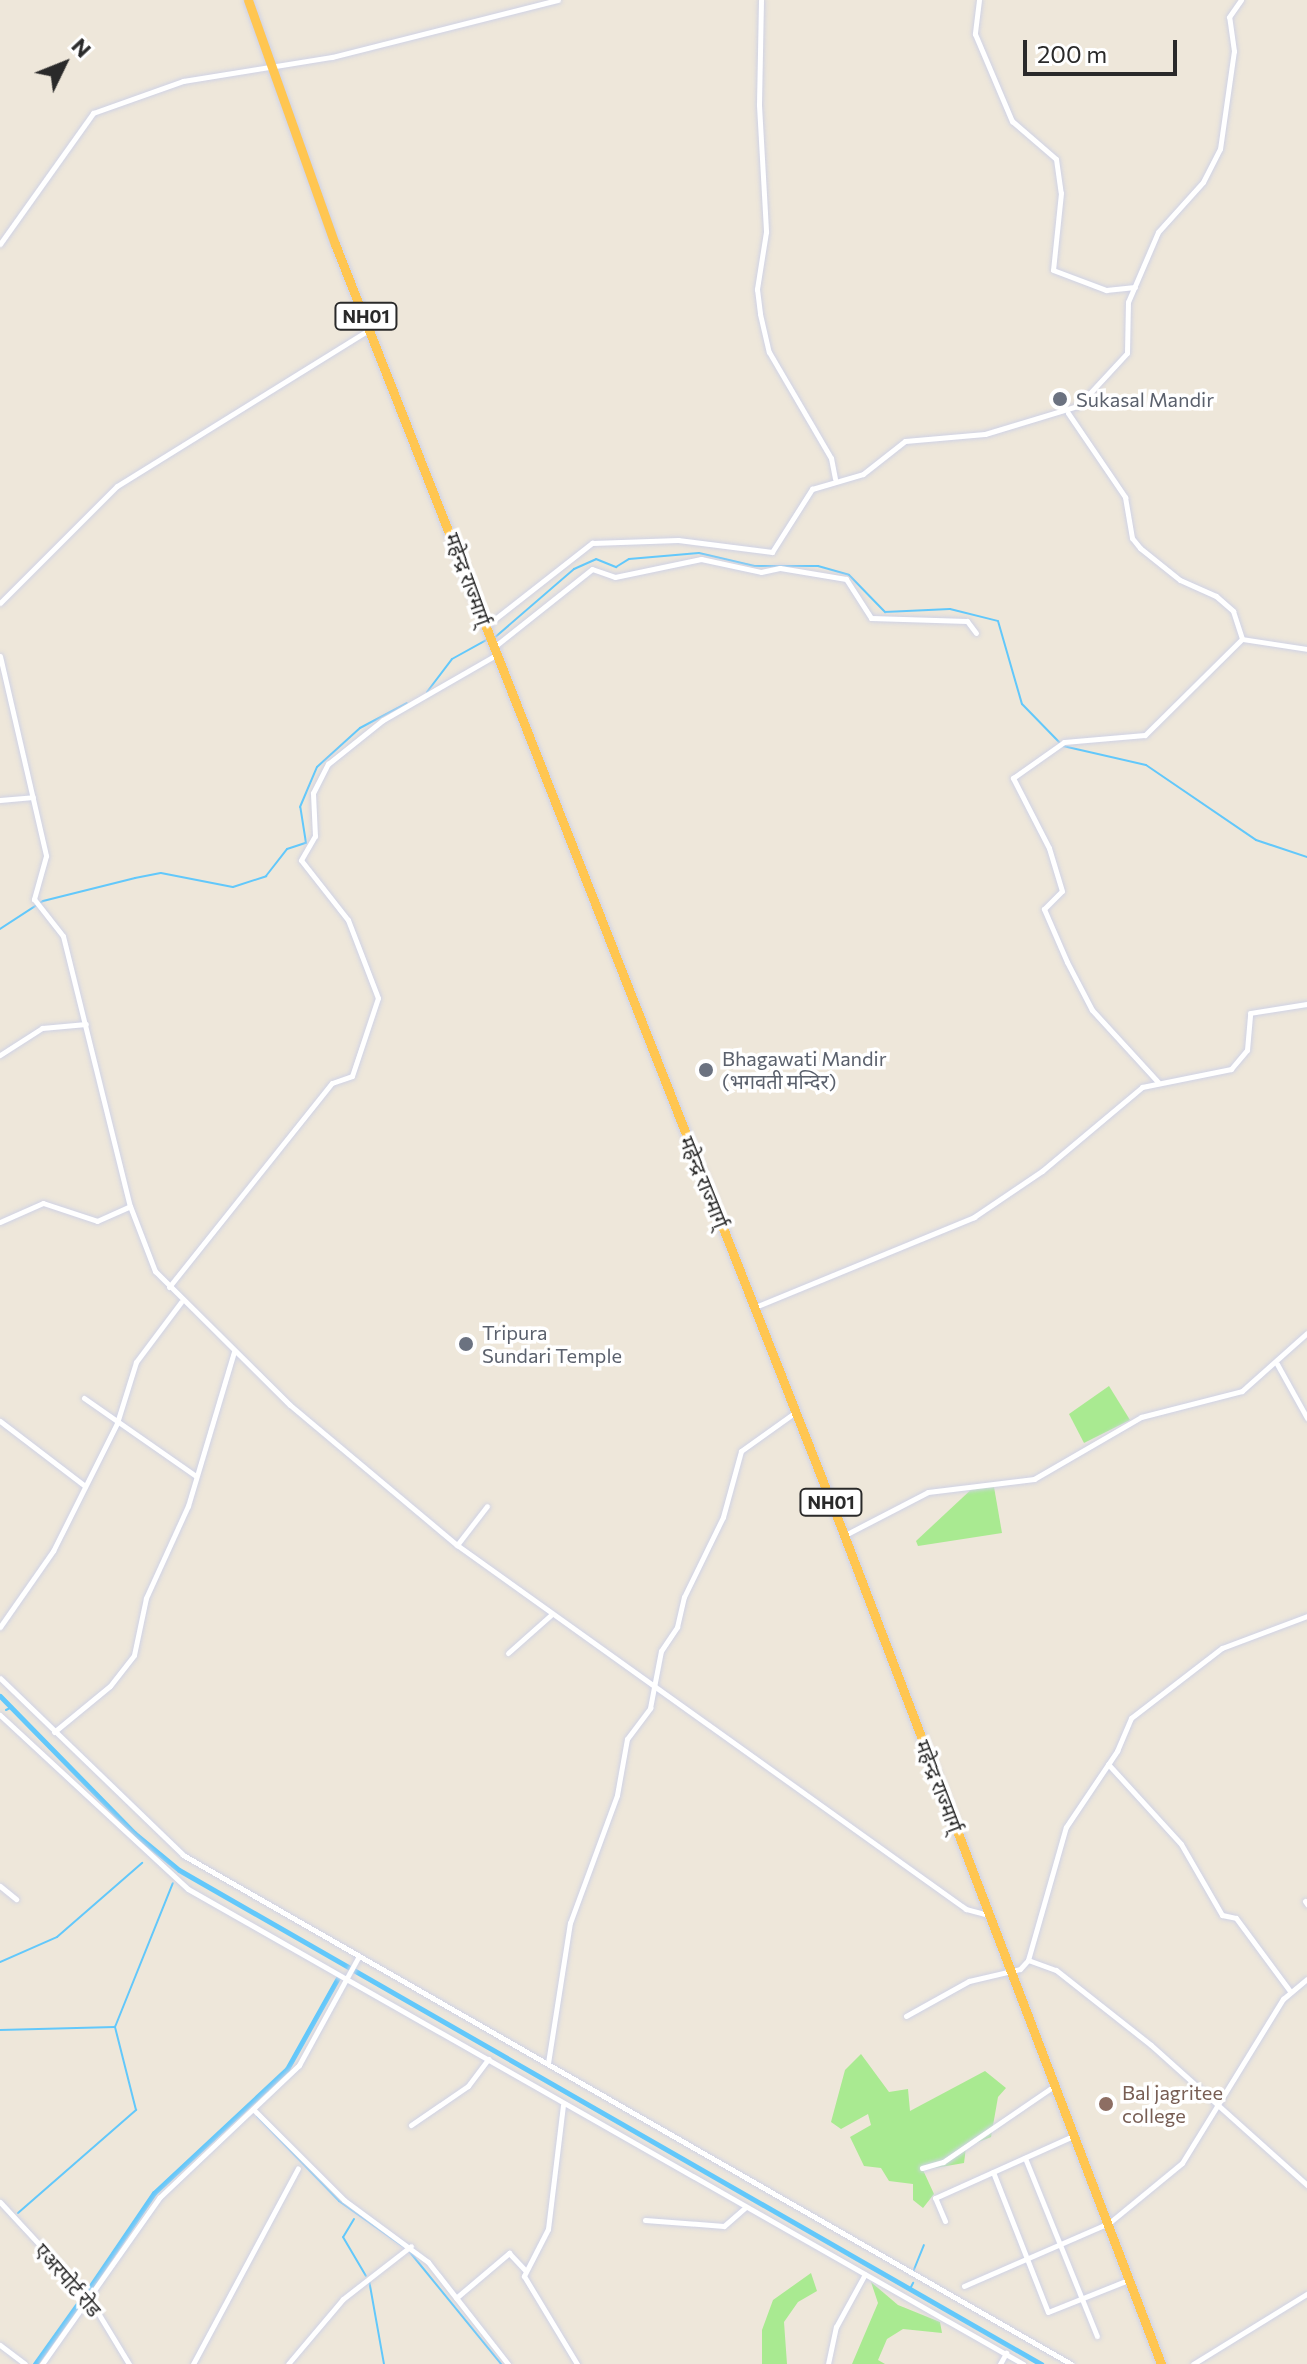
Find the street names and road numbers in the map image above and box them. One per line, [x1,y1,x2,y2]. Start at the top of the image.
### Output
road number: NH01 [334,302,398,330]
street label: महेन्द्र राज्मार्ग् [440,530,496,628]
street label: महेन्द्र राज्मार्ग् [675,1133,733,1231]
road number: NH01 [799,1488,863,1516]
street label: महेन्द्र राज्मार्ग् [911,1737,967,1835]
street label: एअरपोर्ट रोड [30,2239,106,2321]

